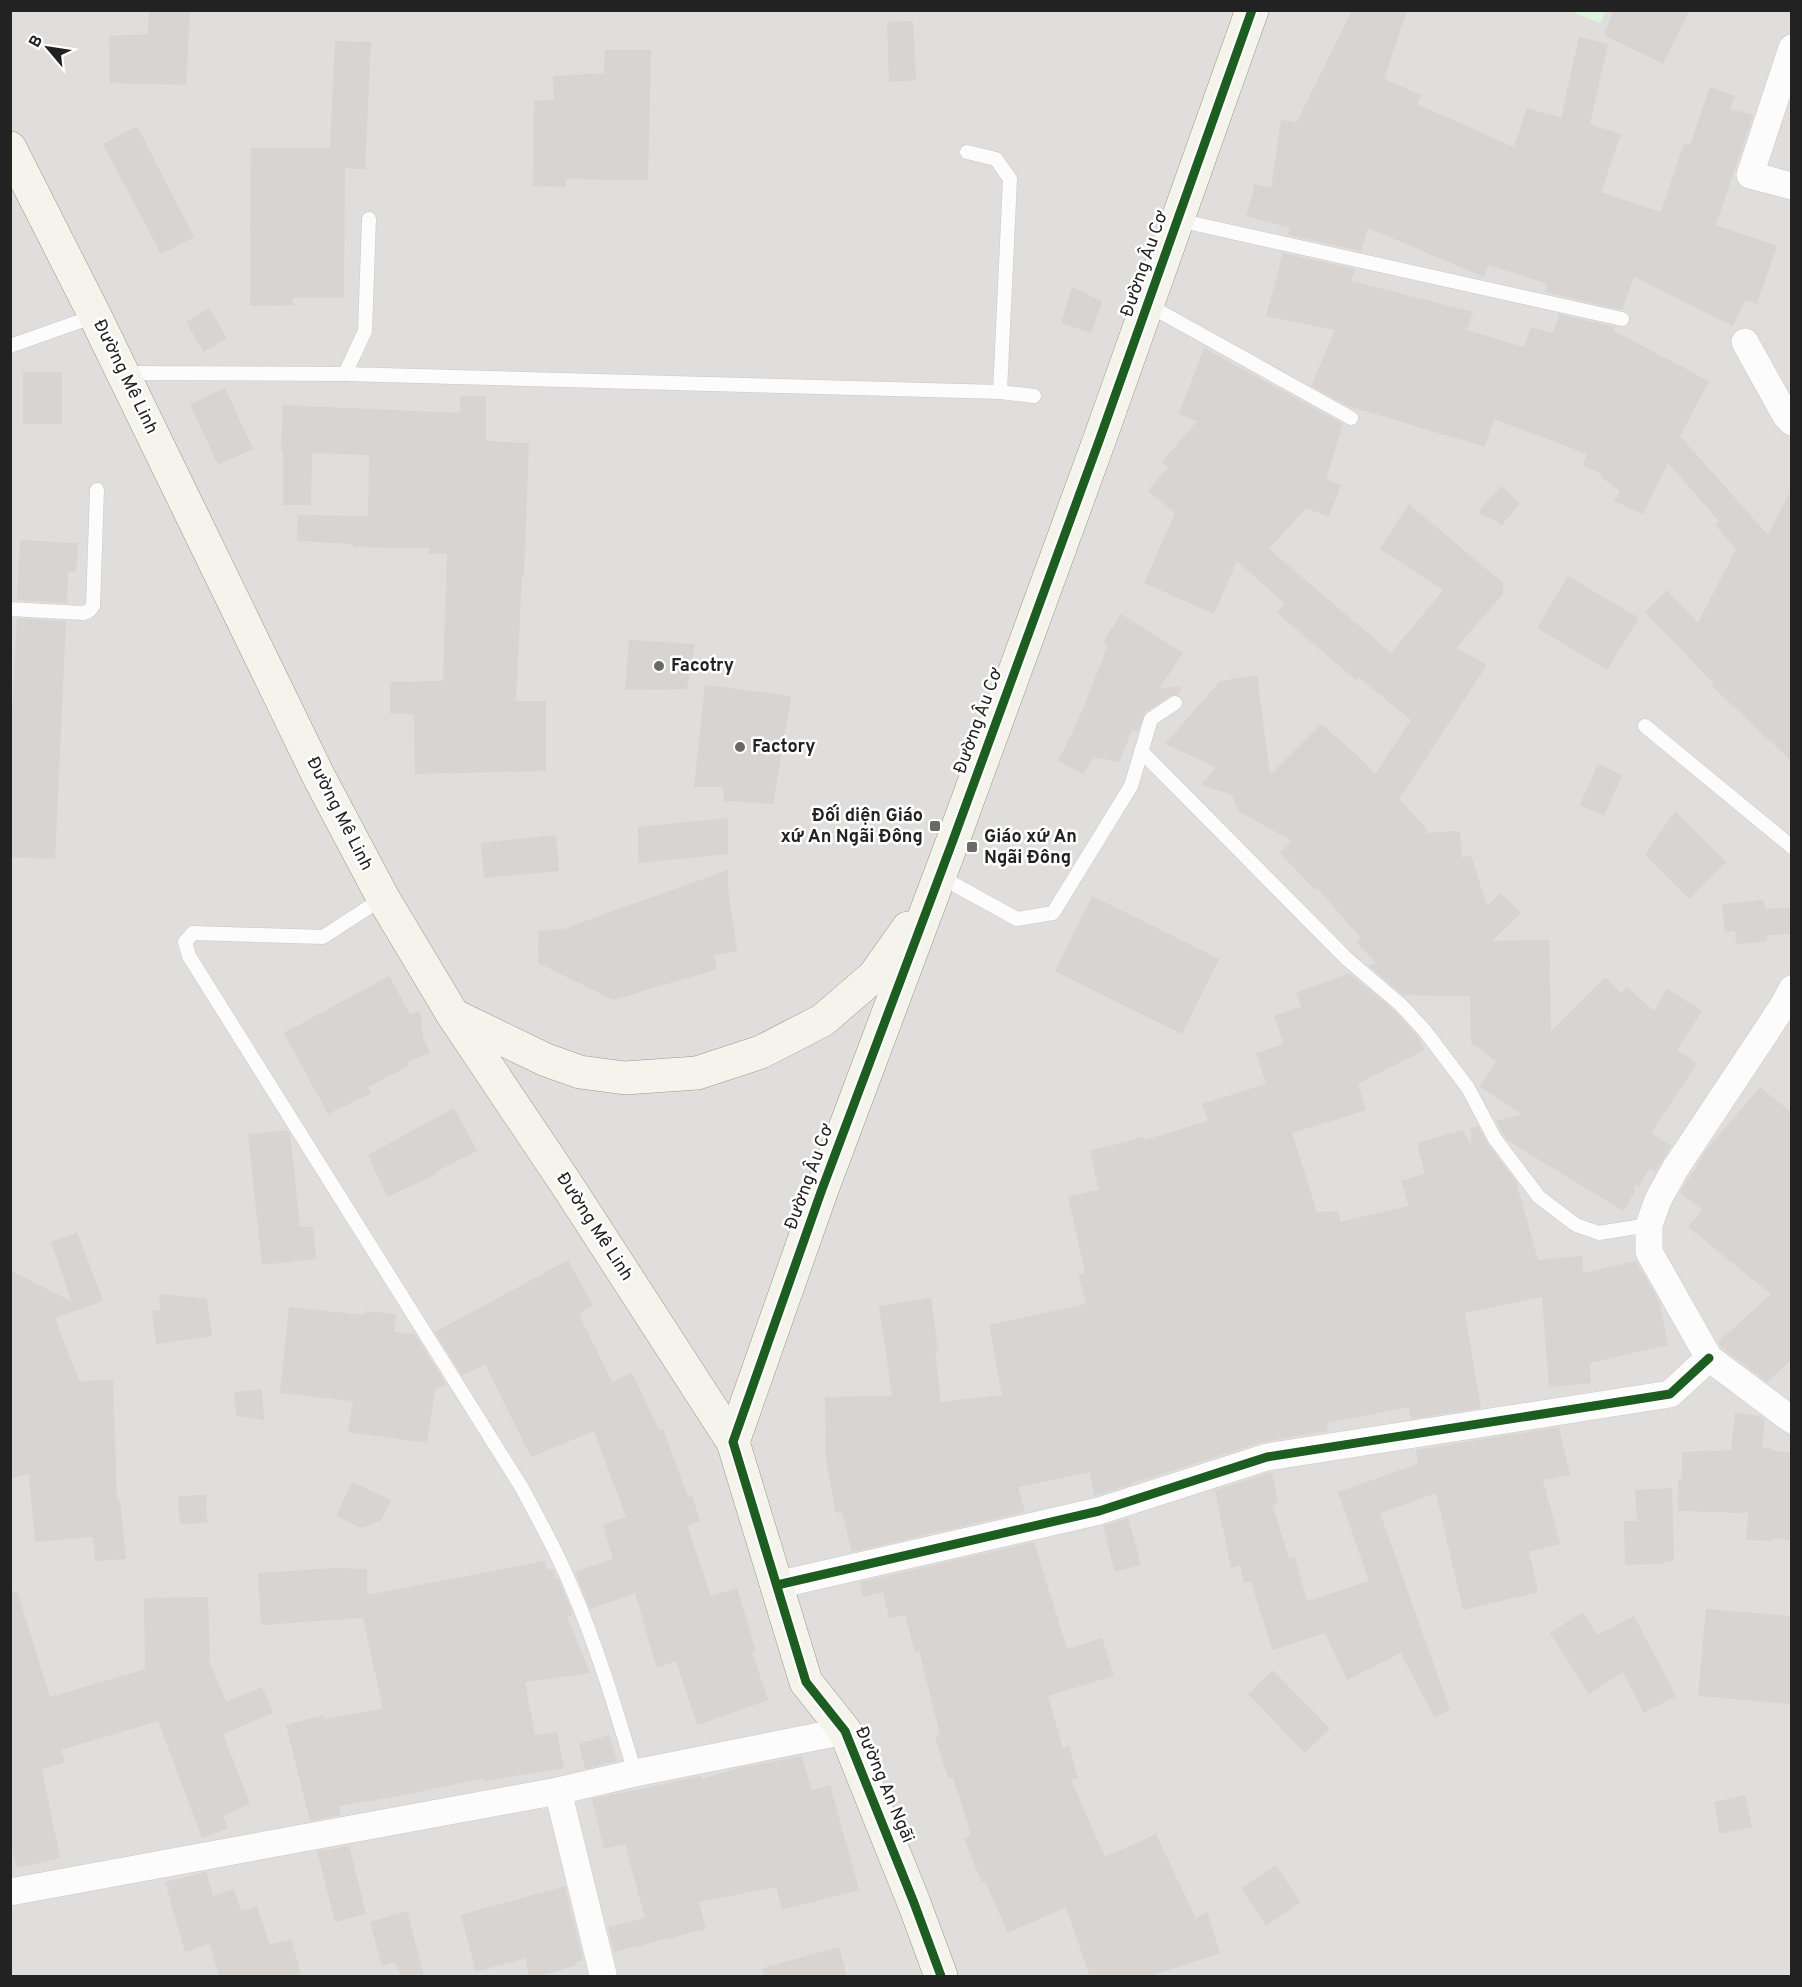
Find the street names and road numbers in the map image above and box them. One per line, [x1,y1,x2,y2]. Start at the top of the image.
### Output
street label: Đường Âu Cơ [1114,207,1174,320]
street label: Đường Mê Linh [87,316,163,438]
street label: Đường Âu Cơ [947,664,1009,777]
street label: Đường Mê Linh [300,753,378,875]
street label: Đường Âu Cơ [778,1120,840,1233]
street label: Đường Mê Linh [550,1168,638,1286]
street label: Đường An Ngãi [849,1723,919,1847]

